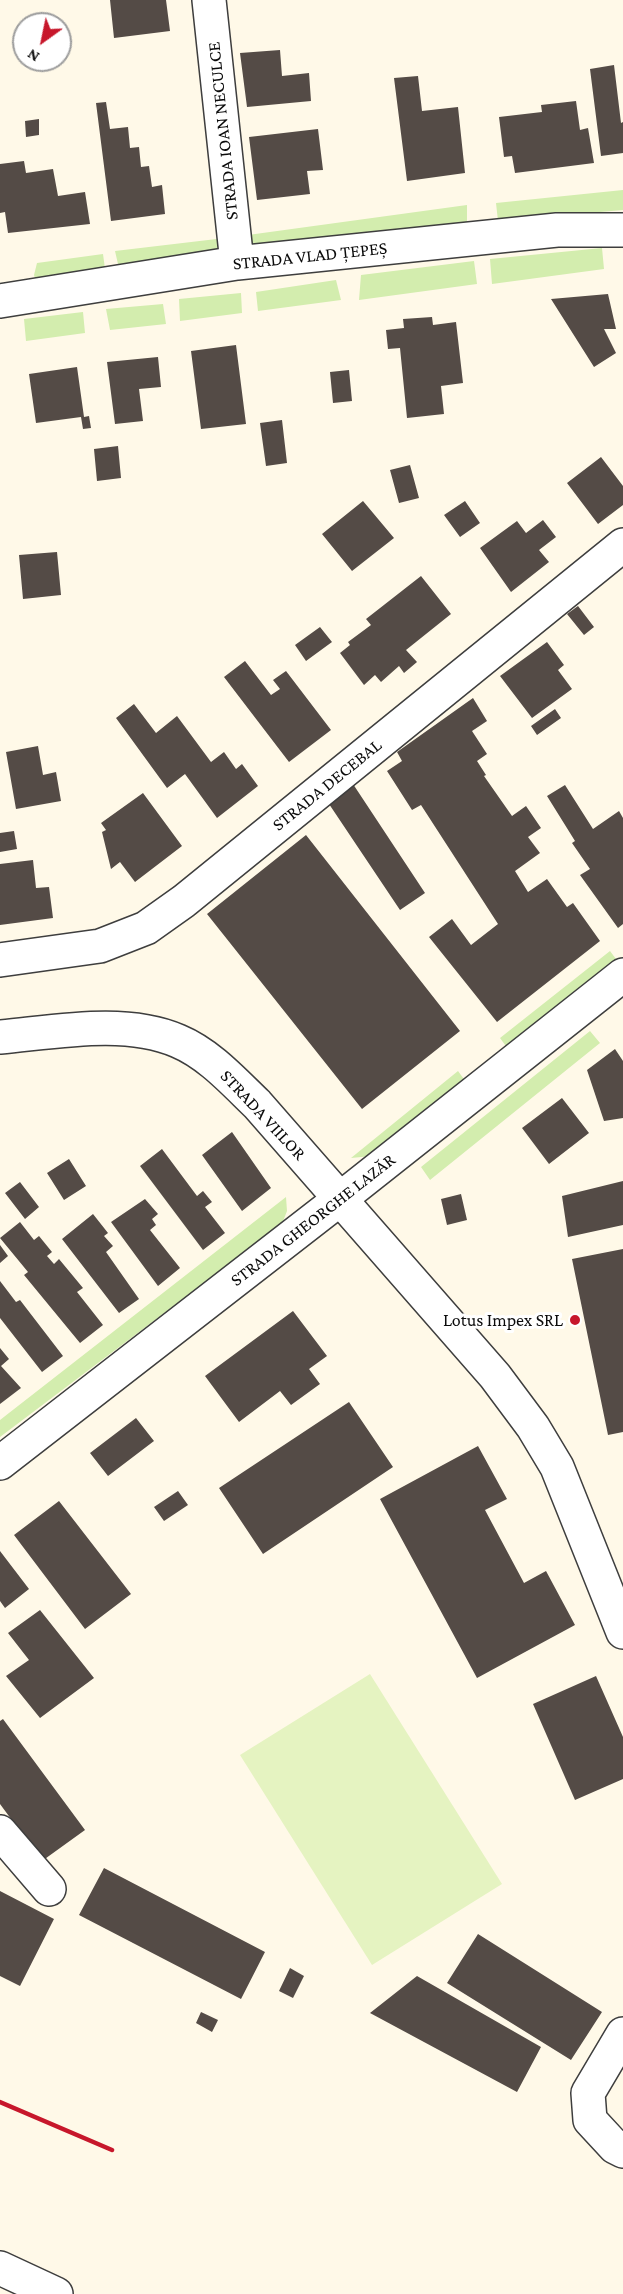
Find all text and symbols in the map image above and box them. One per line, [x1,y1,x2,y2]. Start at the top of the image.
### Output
north arrow [12,12,72,72]
street label: STRADA IOAN NECULCE [203,41,243,221]
text: N [24,46,42,66]
street label: STRADA VLAD ȚEPEȘ [232,237,388,275]
street label: STRADA DECEBAL [268,734,386,836]
street label: STRADA VIILOR [216,1065,310,1165]
street label: STRADA GHEORGHE LAZĂR [226,1149,400,1291]
place label: Lotus Impex SRL [443,1309,563,1331]
marker: Lotus Impex SRL [568,1313,582,1327]

